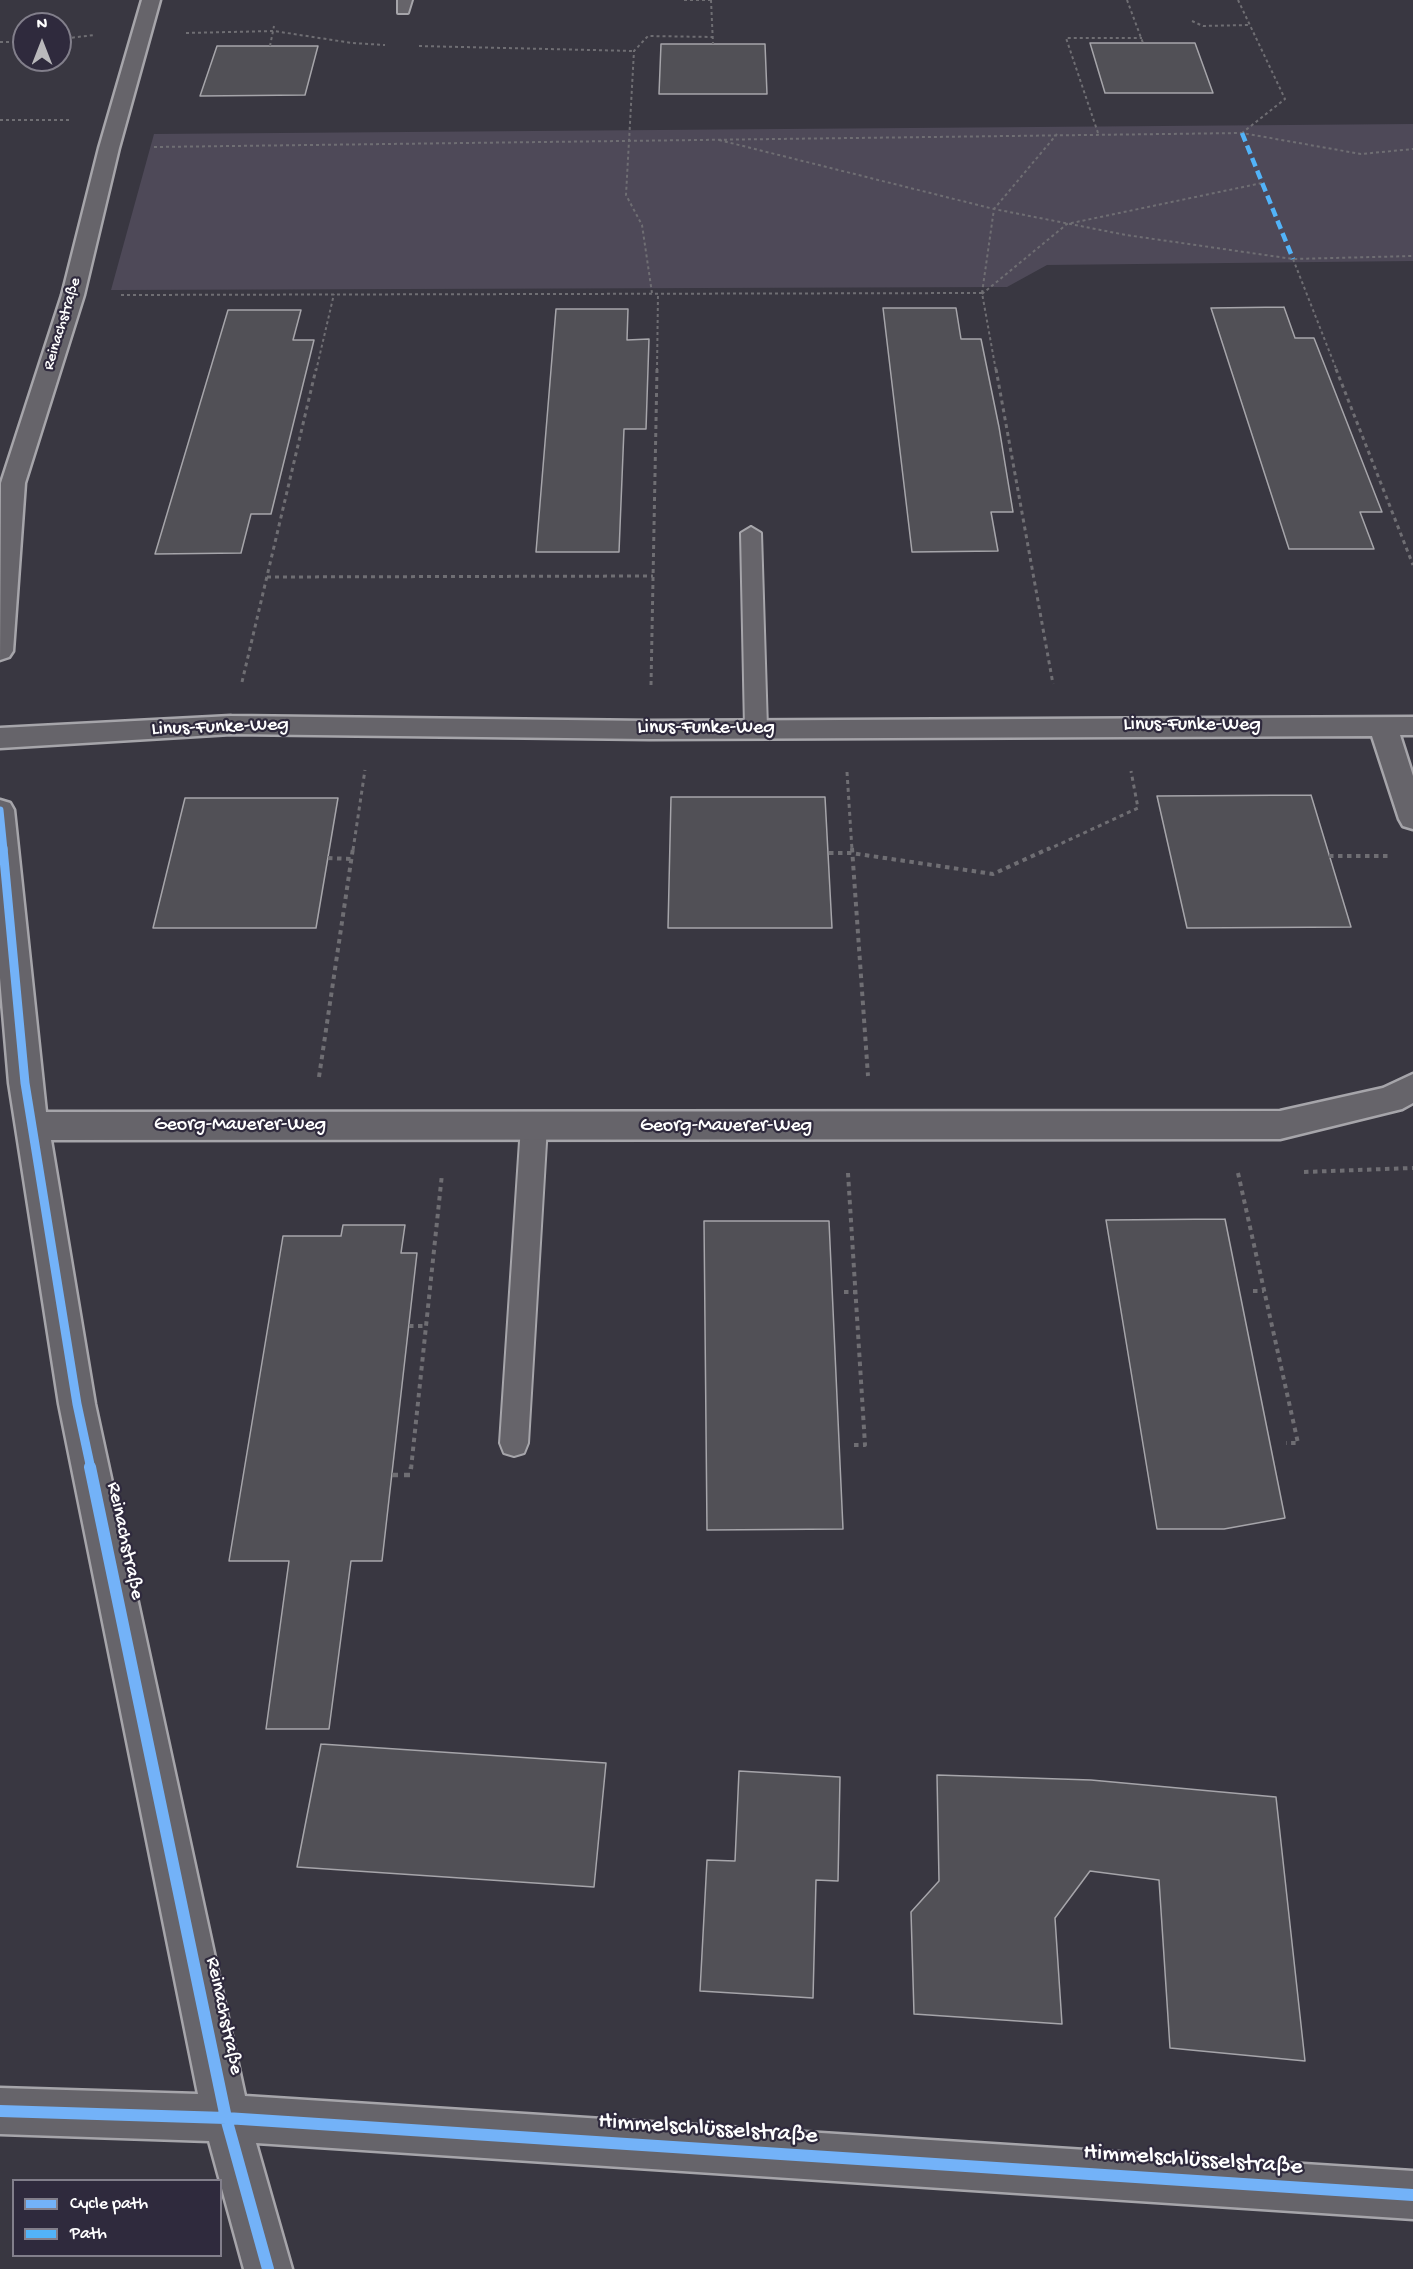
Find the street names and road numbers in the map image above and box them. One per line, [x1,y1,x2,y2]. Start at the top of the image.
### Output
street label: Reinachstraße [40,275,86,373]
street label: Linus-Funke-Weg [151,714,289,742]
street label: Linus-Funke-Weg [1123,714,1261,738]
street label: Linus-Funke-Weg [637,717,775,741]
street label: Georg-Mauerer-Weg [154,1114,326,1138]
street label: Georg-Mauerer-Weg [640,1115,812,1139]
street label: Reinachstraße [100,1480,148,1602]
street label: Reinachstraße [199,1955,247,2077]
street label: Himmelschlüsselstraße [597,2108,819,2152]
street label: Himmelschlüsselstraße [1082,2139,1304,2183]

